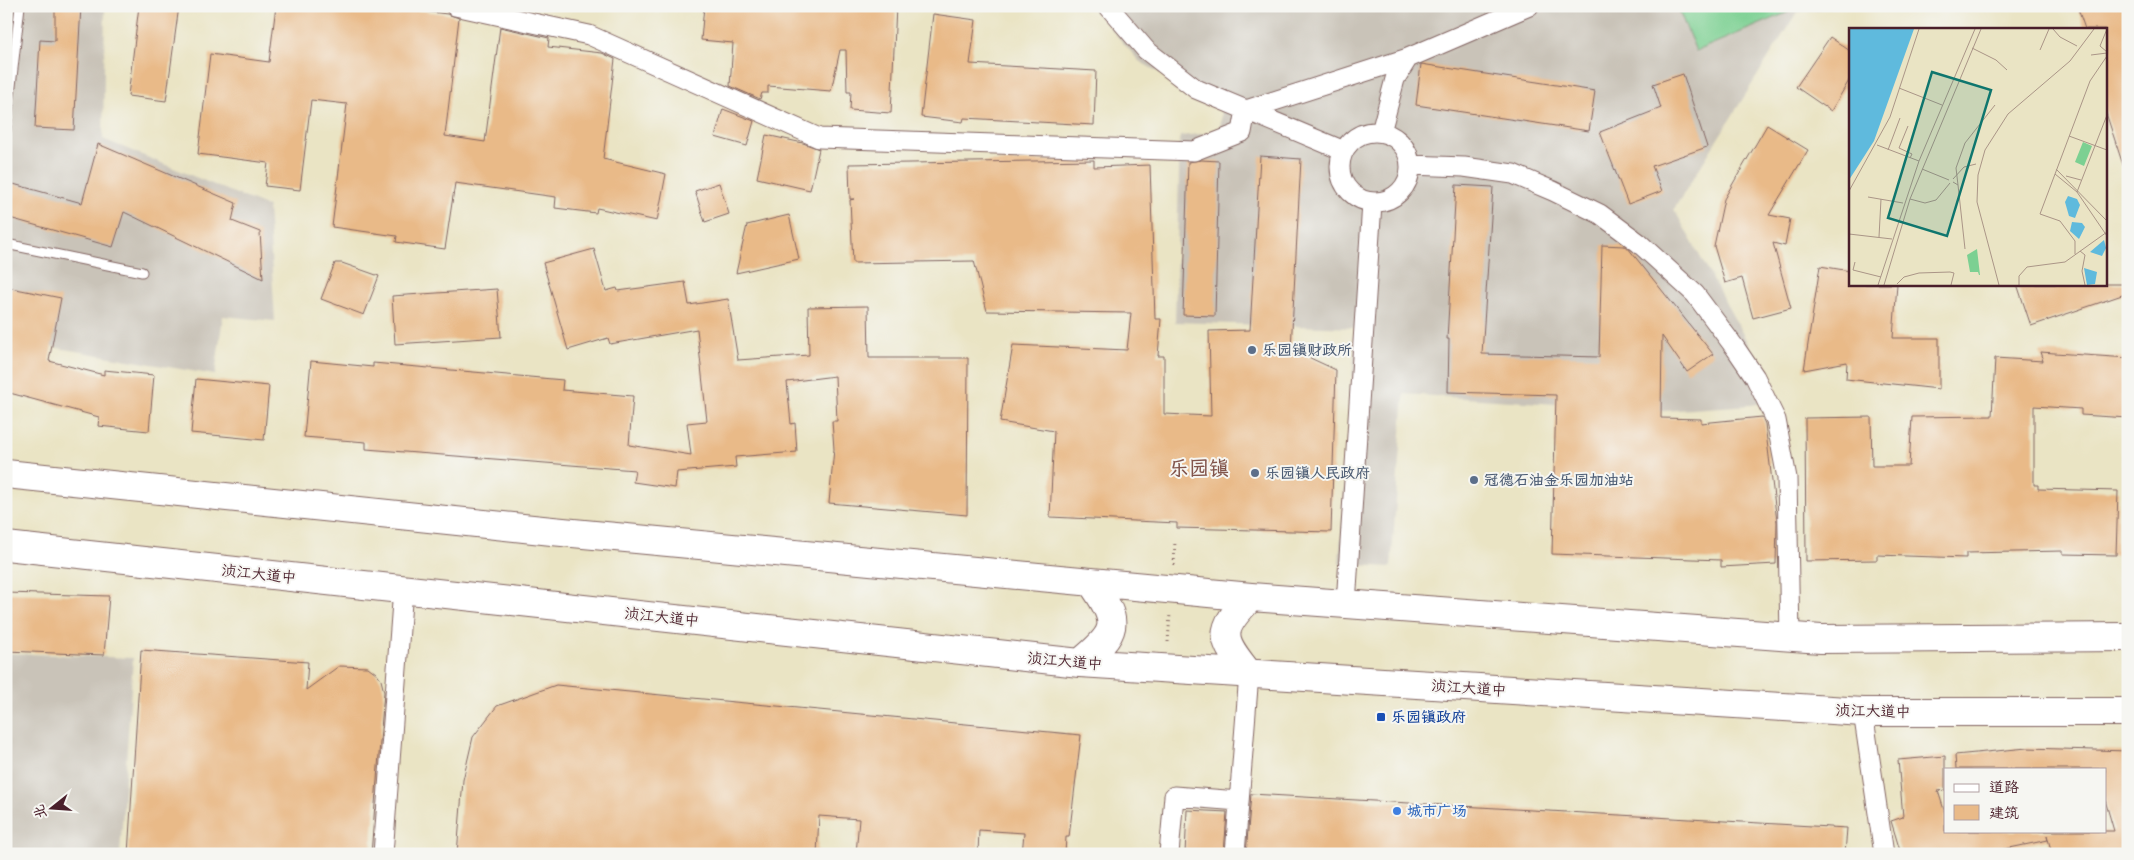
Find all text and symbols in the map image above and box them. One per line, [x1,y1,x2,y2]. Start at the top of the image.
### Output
inset map [1849,28,2106,285]
place label: 乐园镇财政所 [1262,339,1352,363]
marker: 乐园镇财政所 [1246,344,1258,356]
district label: 乐园镇 [1169,454,1229,486]
place label: 乐园镇人民政府 [1265,462,1370,486]
marker: 乐园镇人民政府 [1249,467,1261,479]
place label: 冠德石油金乐园加油站 [1484,469,1634,493]
marker: 冠德石油金乐园加油站 [1468,474,1480,486]
street label: 浈江大道中 [220,559,297,591]
street label: 浈江大道中 [623,602,700,634]
street label: 浈江大道中 [1027,647,1103,677]
street label: 浈江大道中 [1431,674,1507,704]
street label: 浈江大道中 [1835,699,1911,725]
place label: 乐园镇政府 [1391,706,1466,730]
marker: 乐园镇政府 [1375,711,1387,723]
legend [1944,768,2106,832]
text: 道路 [1989,776,2019,800]
north arrow [28,782,78,832]
place label: 城市广场 [1407,800,1467,824]
text: 北 [28,802,53,821]
text: 建筑 [1989,802,2019,826]
marker: 城市广场 [1391,805,1403,817]

